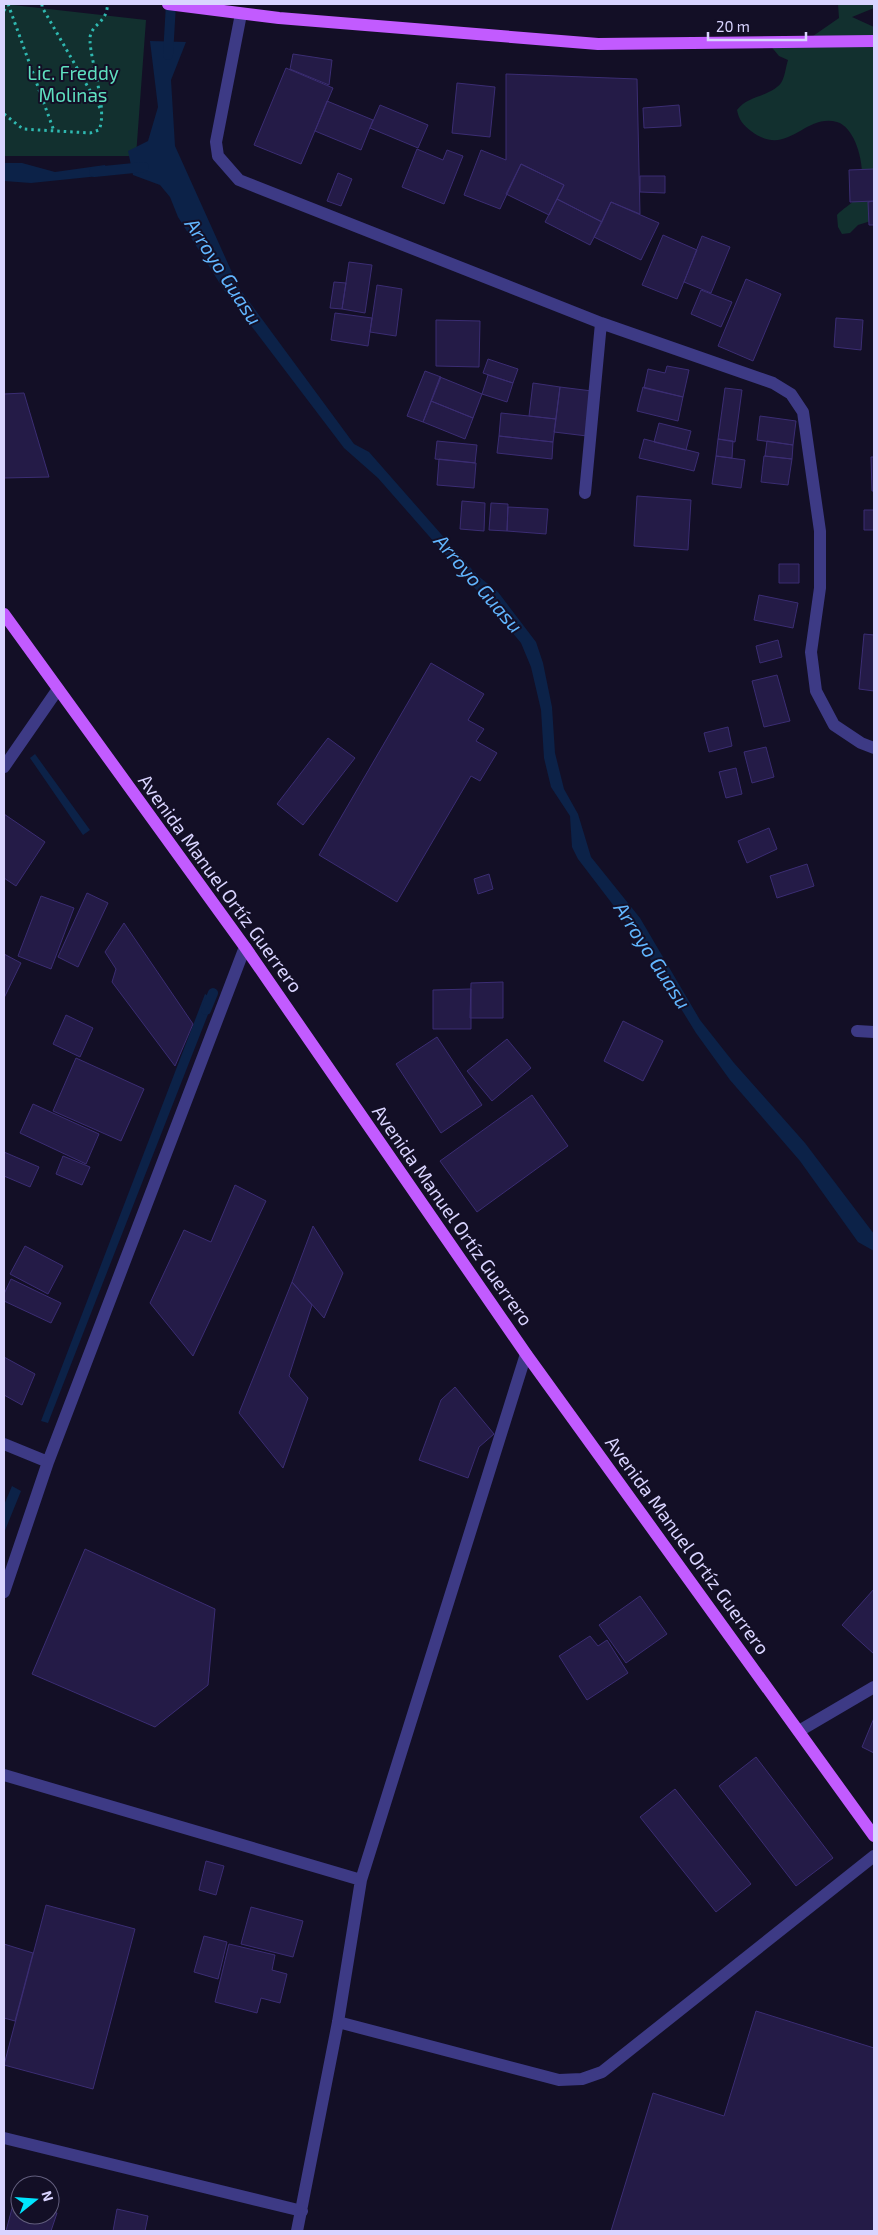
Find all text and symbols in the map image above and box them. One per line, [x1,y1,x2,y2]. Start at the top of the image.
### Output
scale bar [708,10,806,42]
text: 20 m [716,17,750,35]
park label: Lic. Freddy Molinas [27,61,119,106]
water label: Arroyo Guasu [179,212,267,329]
water label: Arroyo Guasu [428,528,528,638]
street label: Avenida Manuel Ortíz Guerrero [134,769,308,997]
water label: Arroyo Guasu [608,896,696,1013]
street label: Avenida Manuel Ortíz Guerrero [368,1100,538,1330]
street label: Avenida Manuel Ortíz Guerrero [601,1431,775,1659]
north arrow [10,2175,60,2225]
text: N [38,2189,58,2203]

